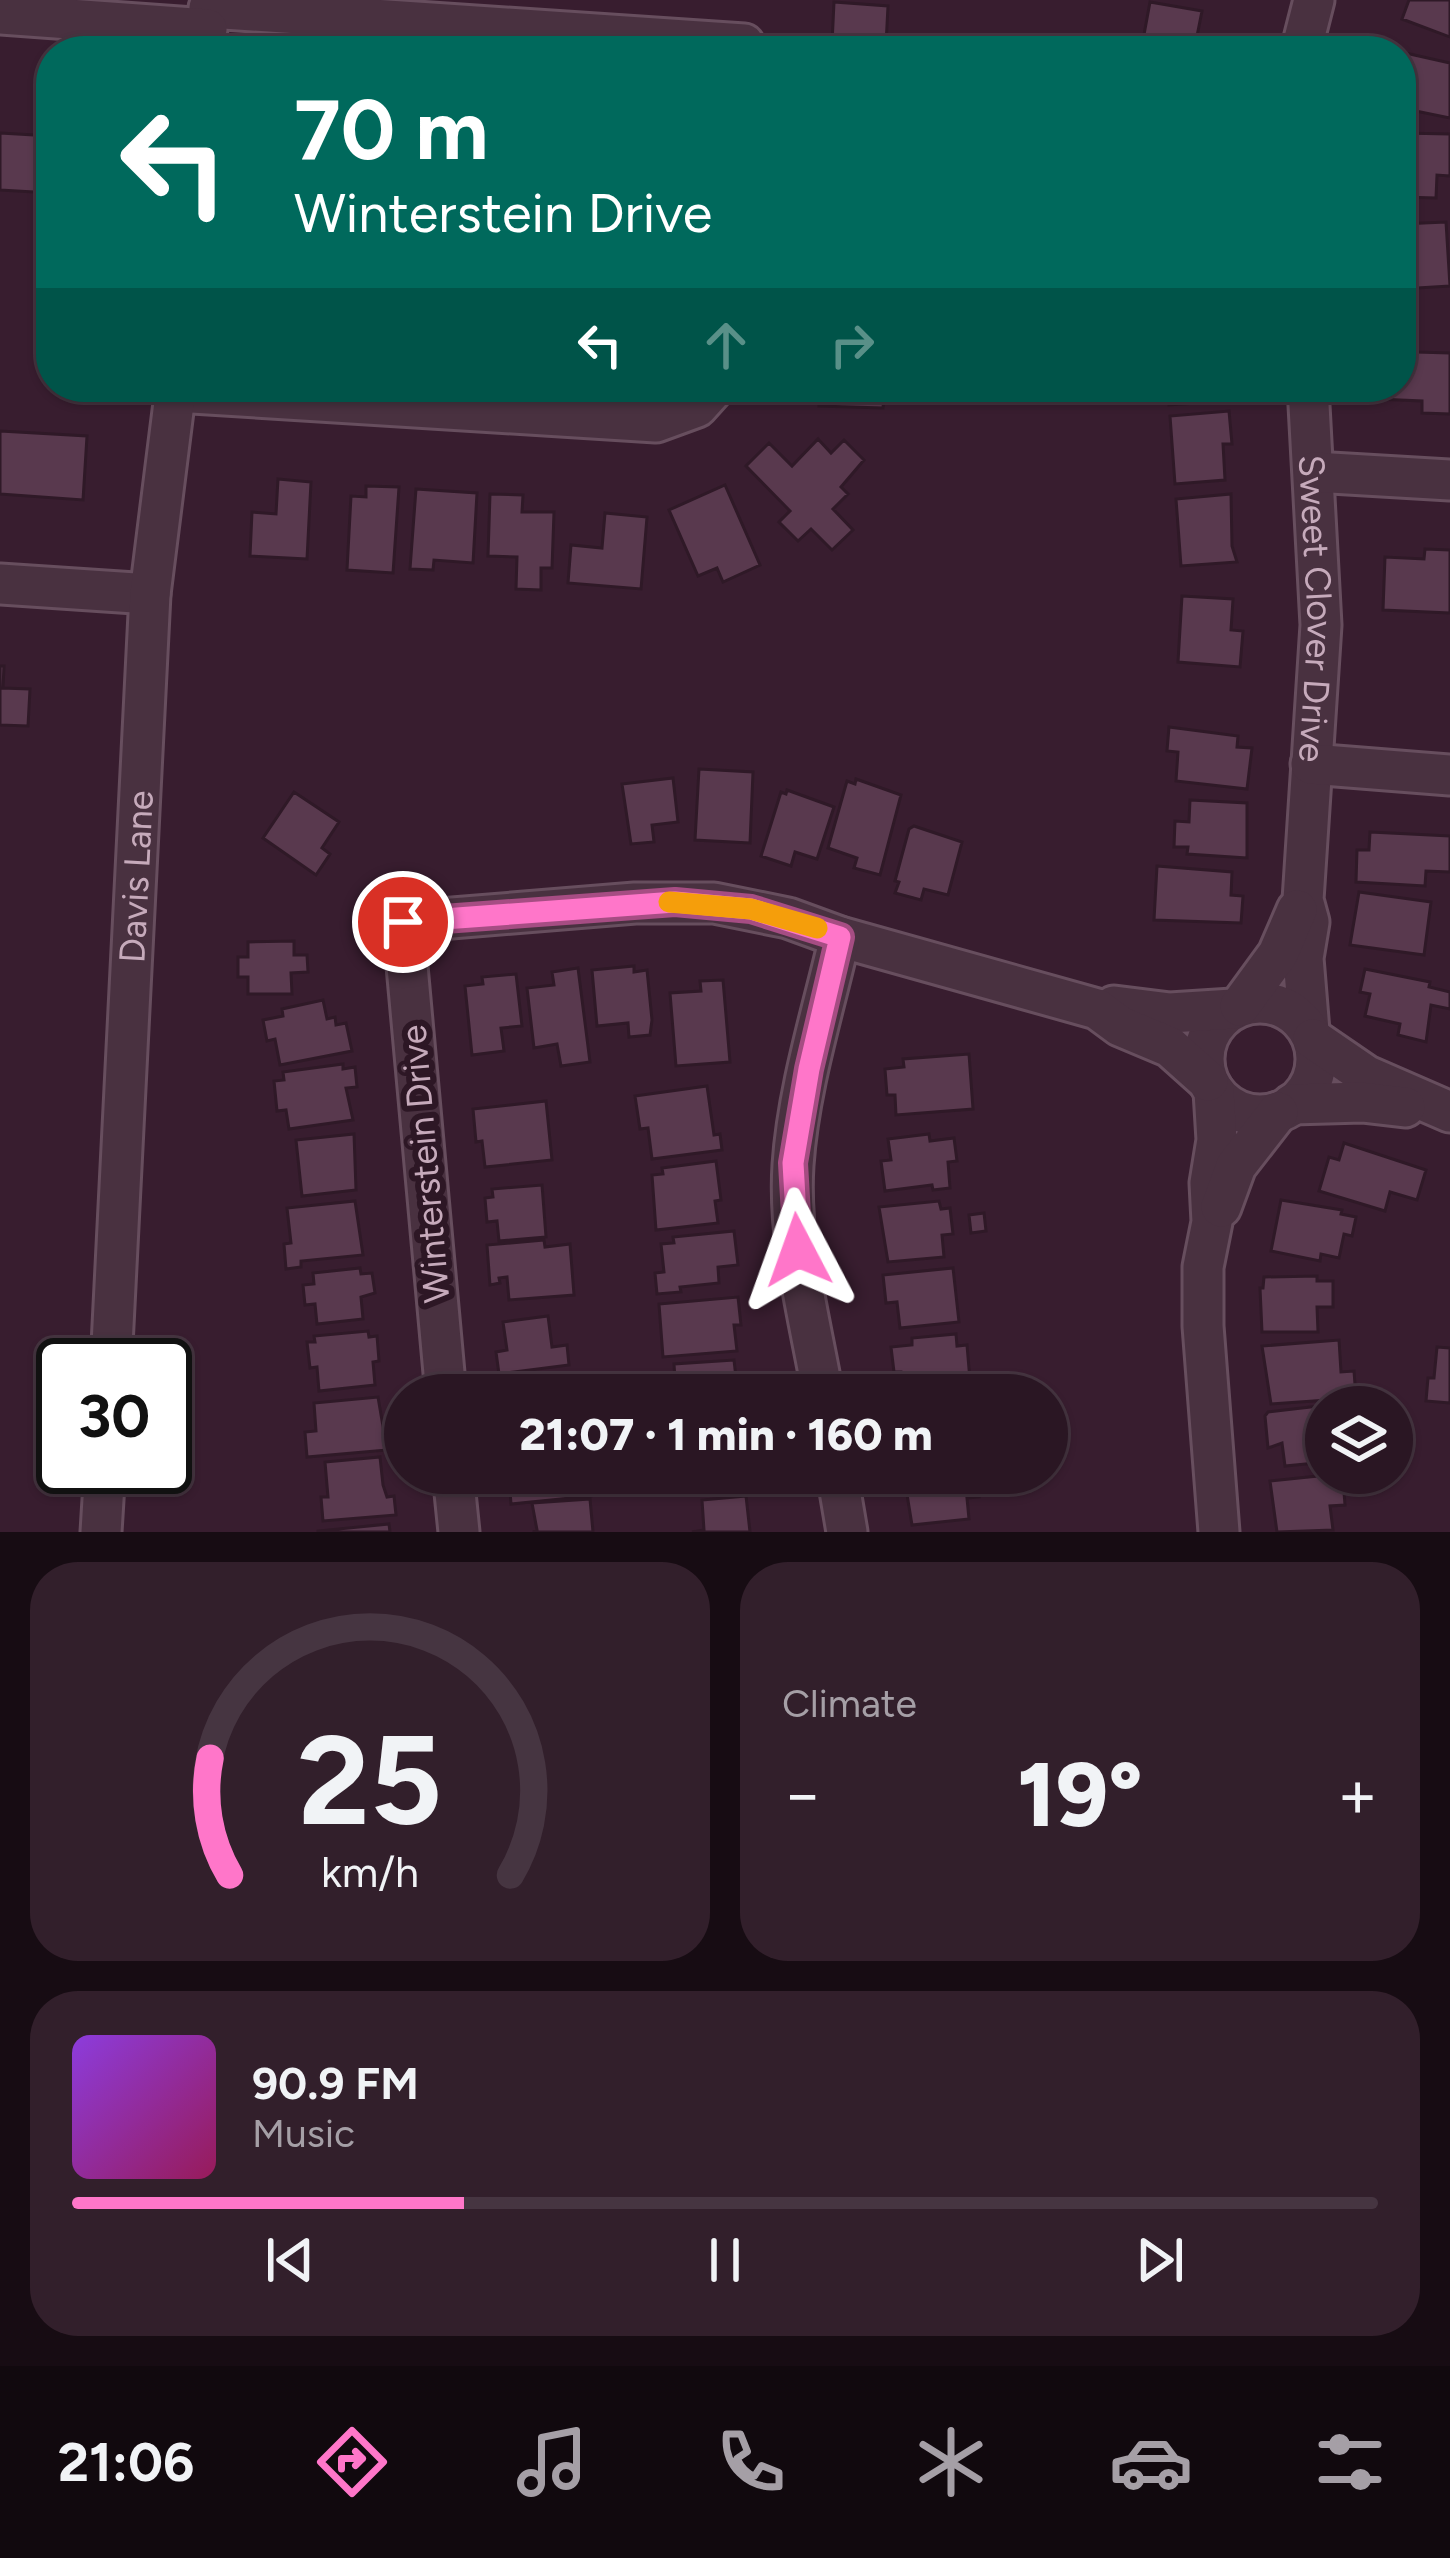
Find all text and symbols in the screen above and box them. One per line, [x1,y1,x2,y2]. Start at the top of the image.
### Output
text: 70 m [294,79,488,180]
icon: left [96,84,252,240]
text: Winterstein Drive [294,181,712,246]
icon: left [567,312,633,378]
icon: ahead [693,312,759,378]
icon: right [819,312,885,378]
street label: Sweet Clover Drive [1290,454,1343,764]
street label: Davis Lane [110,789,162,964]
pin [352,871,454,973]
icon: arrive [370,889,436,955]
street label: Winterstein Drive [391,1023,459,1305]
position arrow [735,1187,861,1313]
speed limit sign: 30 [36,1338,192,1494]
map controls [1305,1386,1413,1494]
button: layers [1305,1386,1413,1494]
text: 21:07 · 1 min · 160 m [519,1407,933,1461]
text: Climate [782,1680,917,1727]
text: 25 [298,1705,442,1855]
text: 19° [1017,1740,1143,1849]
text: − [782,1754,823,1834]
text: + [1337,1754,1378,1834]
text: km/h [321,1845,419,1897]
text: 90.9 FM [252,2056,419,2110]
text: Music [252,2110,355,2157]
icon: previous [257,2227,323,2293]
icon: pause [692,2227,758,2293]
icon: next [1127,2227,1193,2293]
icon: directions [310,2420,394,2504]
icon: music [510,2420,594,2504]
icon: phone [709,2420,793,2504]
icon: climate [909,2420,993,2504]
icon: car [1109,2420,1193,2504]
icon: filters [1308,2420,1392,2504]
text: 21:06 [58,2430,194,2495]

